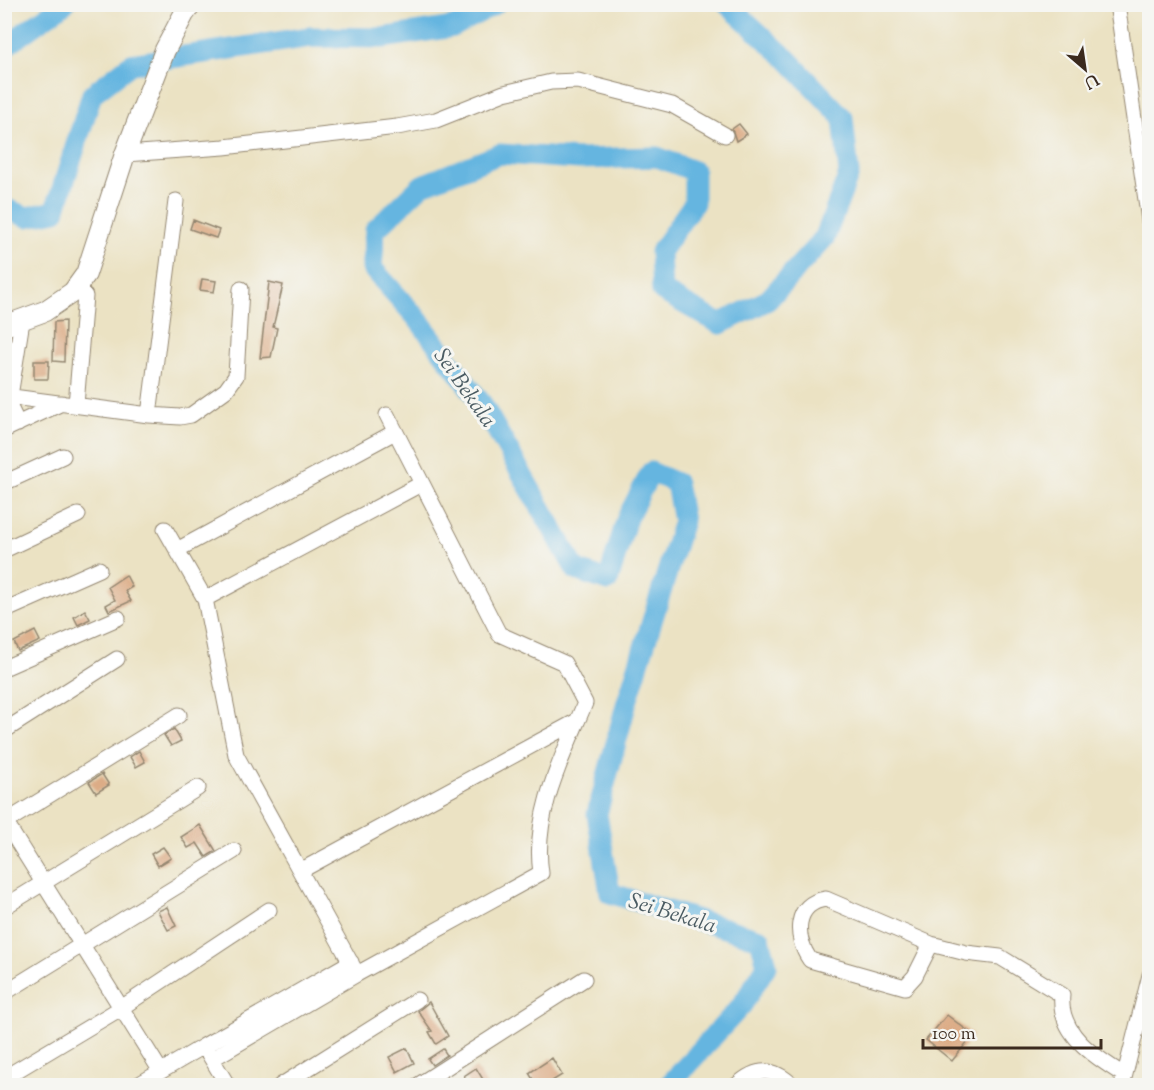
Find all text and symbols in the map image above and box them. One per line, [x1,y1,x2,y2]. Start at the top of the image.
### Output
north arrow [1055,39,1115,99]
text: U [1079,67,1102,94]
water label: Sei Bekala [425,343,503,435]
water label: Sei Bekala [624,886,720,943]
scale bar [923,1012,1102,1050]
text: 100 m [932,1022,976,1048]

